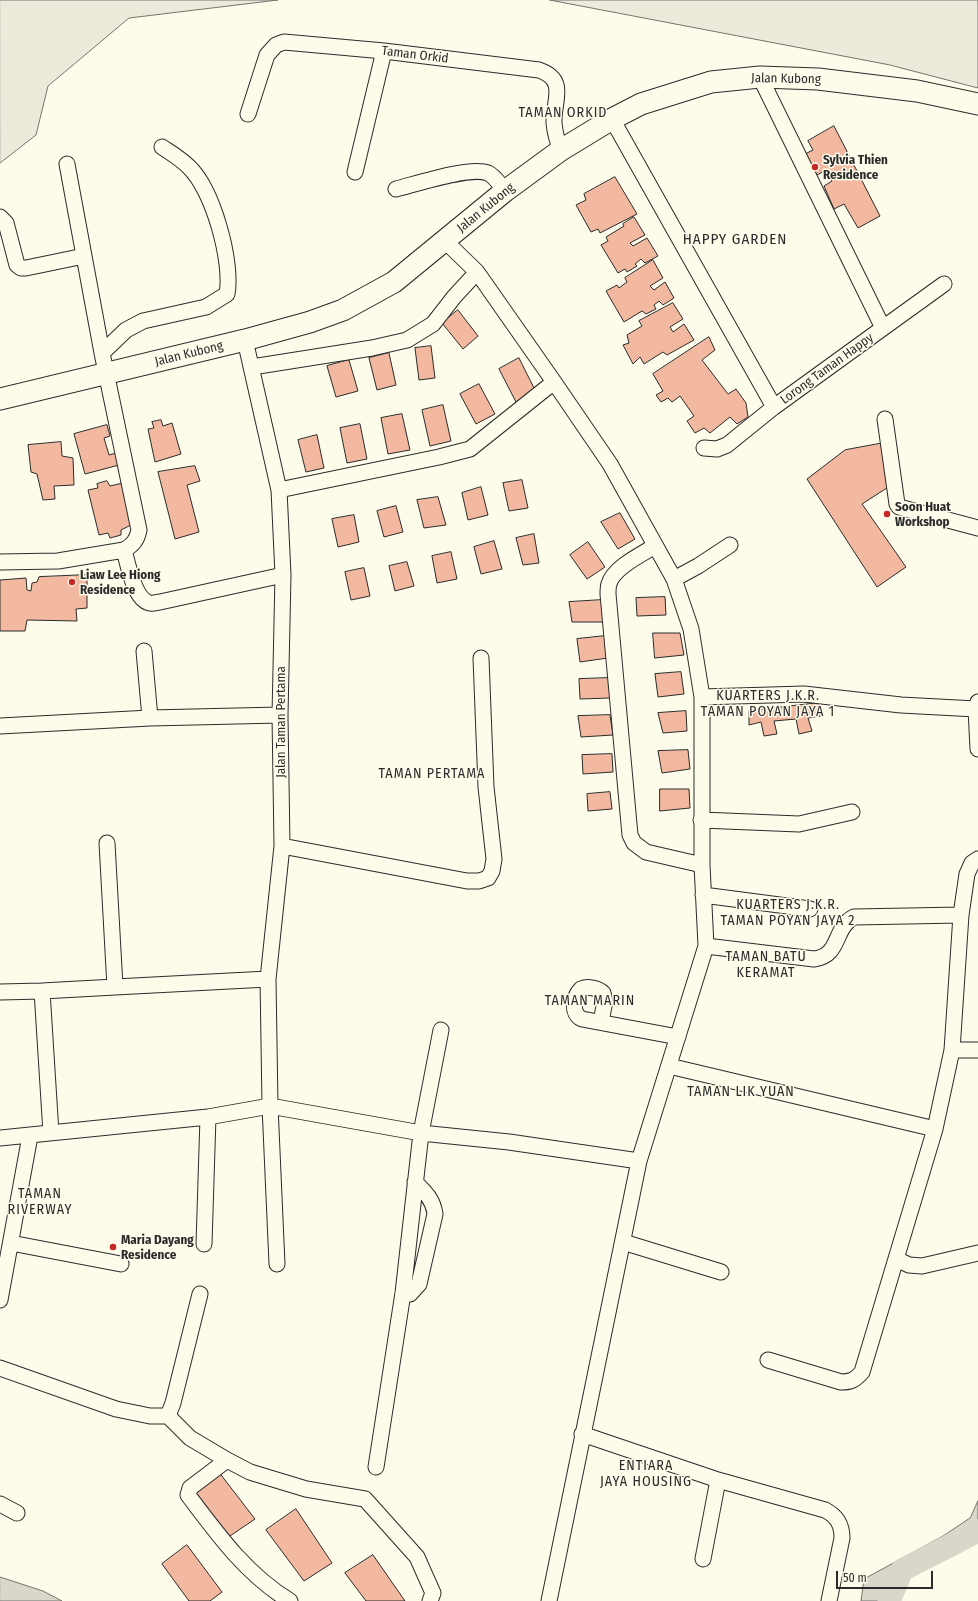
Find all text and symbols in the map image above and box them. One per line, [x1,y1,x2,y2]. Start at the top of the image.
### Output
street label: Taman Orkid [381,43,449,67]
street label: Jalan Kubong [751,71,821,87]
district label: TAMAN ORKID [519,105,607,121]
place label: Sylvia Thien Residence [823,152,888,183]
marker: Sylvia Thien Residence [810,162,820,172]
street label: Jalan Kubong [454,180,518,236]
district label: HAPPY GARDEN [683,231,787,249]
street label: Lorong Taman Happy [777,330,877,408]
street label: Jalan Kubong [153,338,225,370]
place label: Soon Huat Workshop [895,499,951,530]
marker: Soon Huat Workshop [882,509,892,519]
place label: Liaw Lee Hiong Residence [80,567,161,598]
marker: Liaw Lee Hiong Residence [67,577,77,587]
street label: Jalan Taman Pertama [273,666,289,778]
district label: KUARTERS J.K.R. TAMAN POYAN JAYA 1 [701,688,835,720]
district label: TAMAN PERTAMA [379,766,485,782]
district label: KUARTERS J.K.R. TAMAN POYAN JAYA 2 [721,897,855,930]
district label: TAMAN BATU KERAMAT [725,949,807,982]
district label: TAMAN MARIN [545,993,635,1009]
district label: TAMAN LIK YUAN [687,1084,795,1100]
district label: TAMAN RIVERWAY [8,1186,72,1218]
place label: Maria Dayang Residence [121,1232,194,1263]
marker: Maria Dayang Residence [108,1242,118,1252]
district label: ENTIARA JAYA HOUSING [600,1458,692,1490]
scale bar [838,1563,935,1589]
text: 50 m [843,1571,867,1585]

